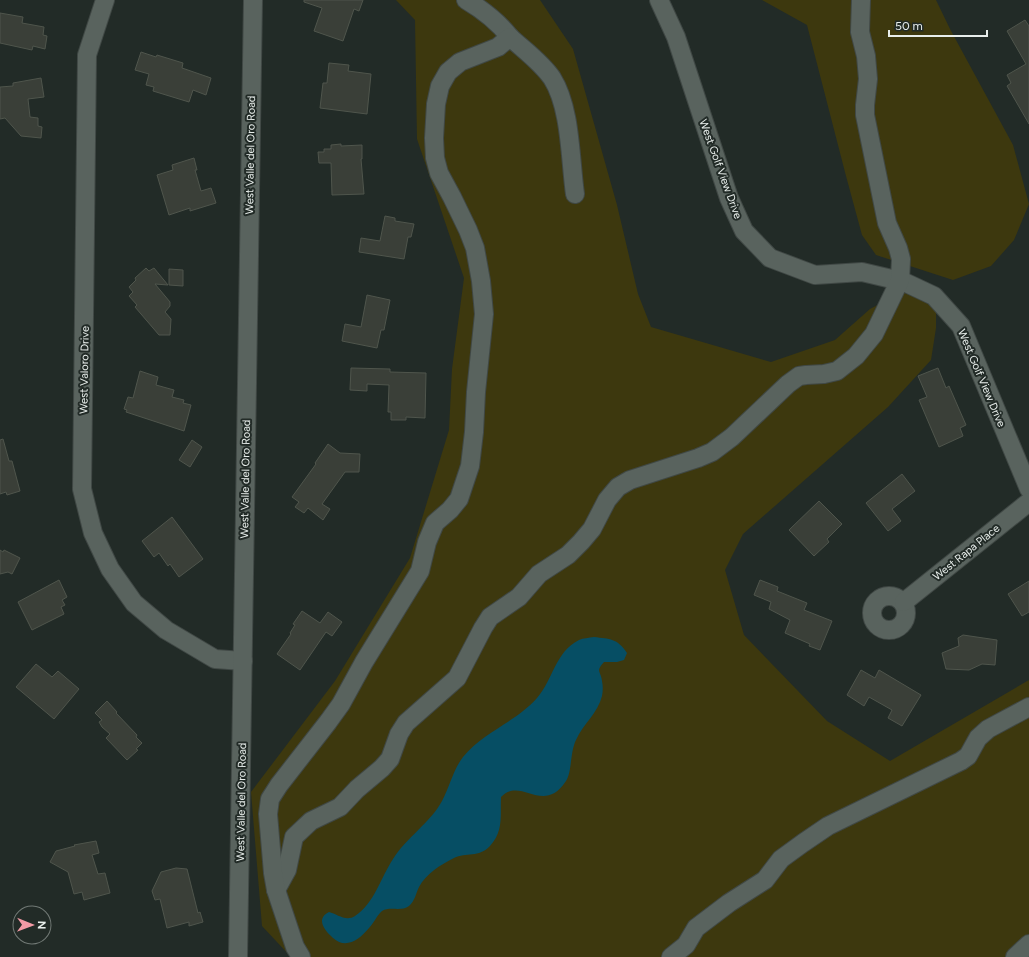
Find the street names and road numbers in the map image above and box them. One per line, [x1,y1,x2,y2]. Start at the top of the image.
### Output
street label: West Valle del Oro Road [243,96,258,214]
street label: West Golf View Drive [696,118,745,221]
street label: West Valoro Drive [77,326,92,414]
street label: West Golf View Drive [955,327,1008,429]
street label: West Valle del Oro Road [238,420,253,538]
street label: West Rapa Place [930,522,1002,583]
street label: West Valle del Oro Road [234,743,249,861]

